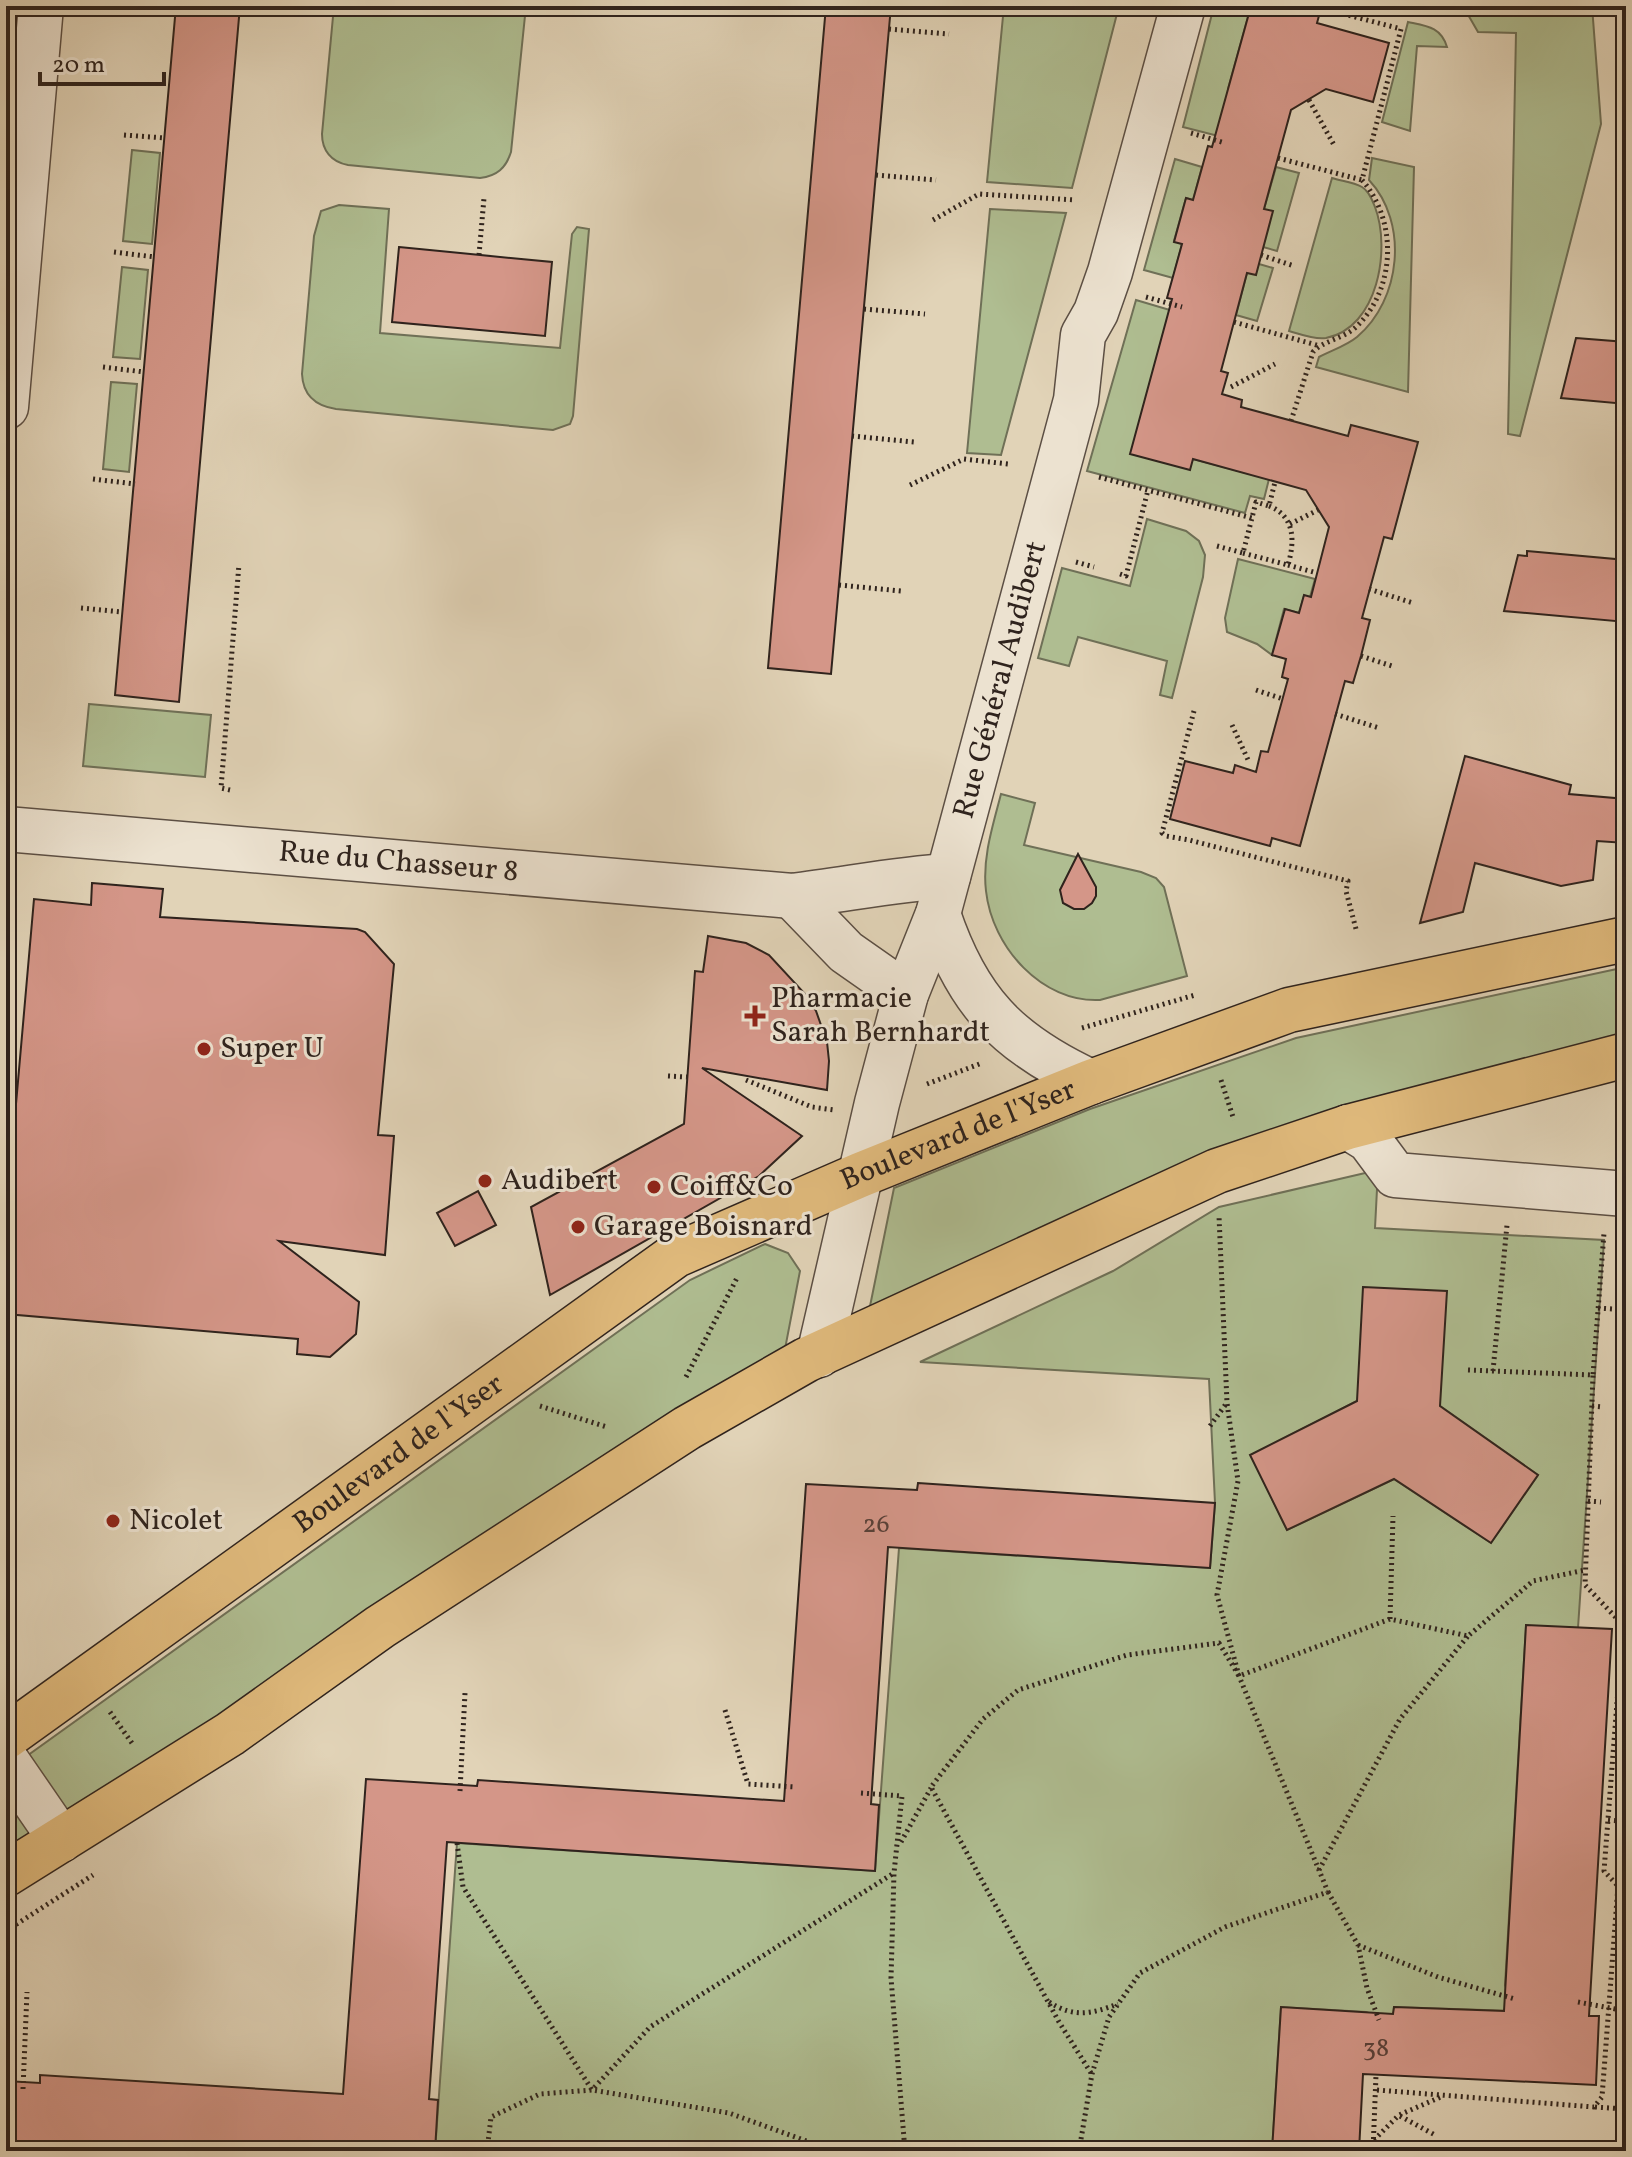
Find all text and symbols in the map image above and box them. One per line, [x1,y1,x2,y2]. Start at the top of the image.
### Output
scale bar [40,36,164,86]
text: 20 m [52,49,105,83]
street label: Rue Général Audibert [944,536,1058,823]
street label: Rue du Chasseur 8 [277,831,520,894]
place label: Pharmacie Sarah Bernhardt [771,978,990,1054]
marker: Pharmacie Sarah Bernhardt [746,1007,764,1025]
place label: Super U [220,1028,324,1070]
marker: Super U [195,1040,213,1058]
street label: Boulevard de l'Yser [834,1069,1082,1202]
place label: Audibert [501,1160,618,1202]
place label: Coiff&Co [670,1166,793,1208]
marker: Audibert [476,1172,494,1190]
marker: Coiff&Co [645,1178,663,1196]
place label: Garage Boisnard [594,1206,813,1248]
marker: Garage Boisnard [569,1218,587,1236]
street label: Boulevard de l'Yser [285,1364,513,1545]
place label: Nicolet [129,1500,223,1542]
house number: 26 [862,1507,890,1543]
marker: Nicolet [104,1512,122,1530]
house number: 38 [1363,2031,1389,2067]

